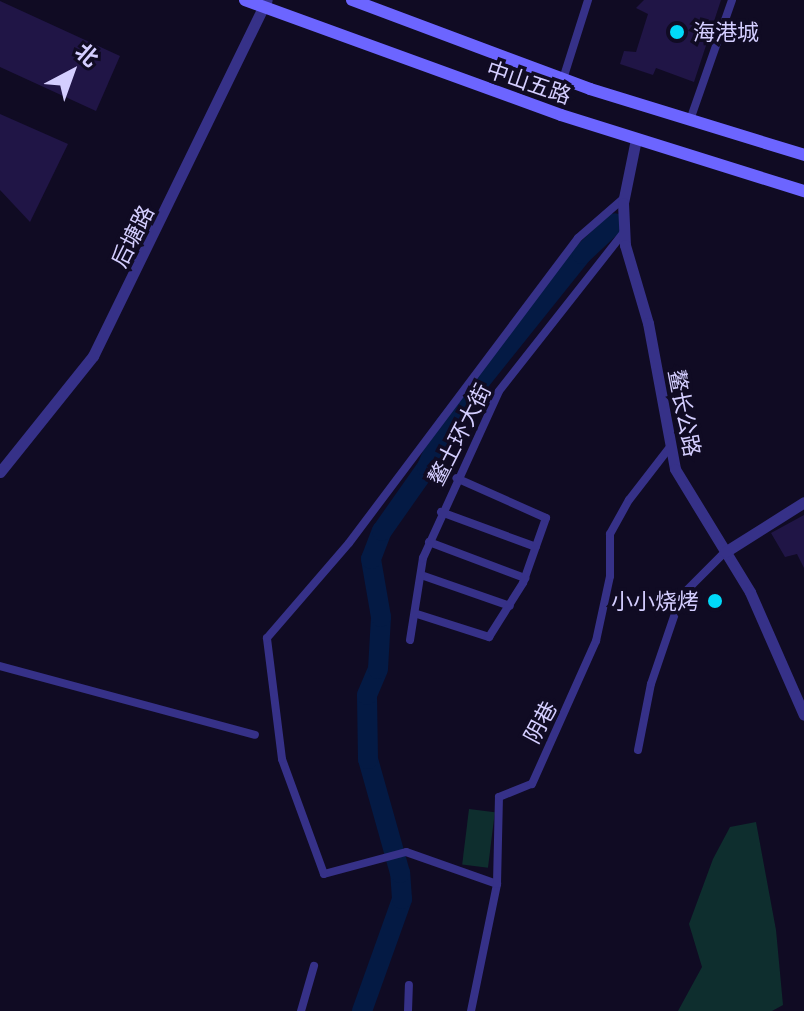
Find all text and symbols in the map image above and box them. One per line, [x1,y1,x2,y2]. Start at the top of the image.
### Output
place label: 海港城 [693,19,759,45]
marker: 海港城 [668,23,686,41]
north arrow [32,32,112,112]
text: 北 [71,37,105,71]
street label: 中山五路 [483,55,575,109]
street label: 后塘路 [105,201,159,271]
street label: 鳌长公路 [664,367,706,459]
street label: 鳌土环大街 [422,379,496,489]
place label: 小小烧烤 [611,588,699,614]
marker: 小小烧烤 [706,592,724,610]
street label: 阴巷 [518,696,562,748]

